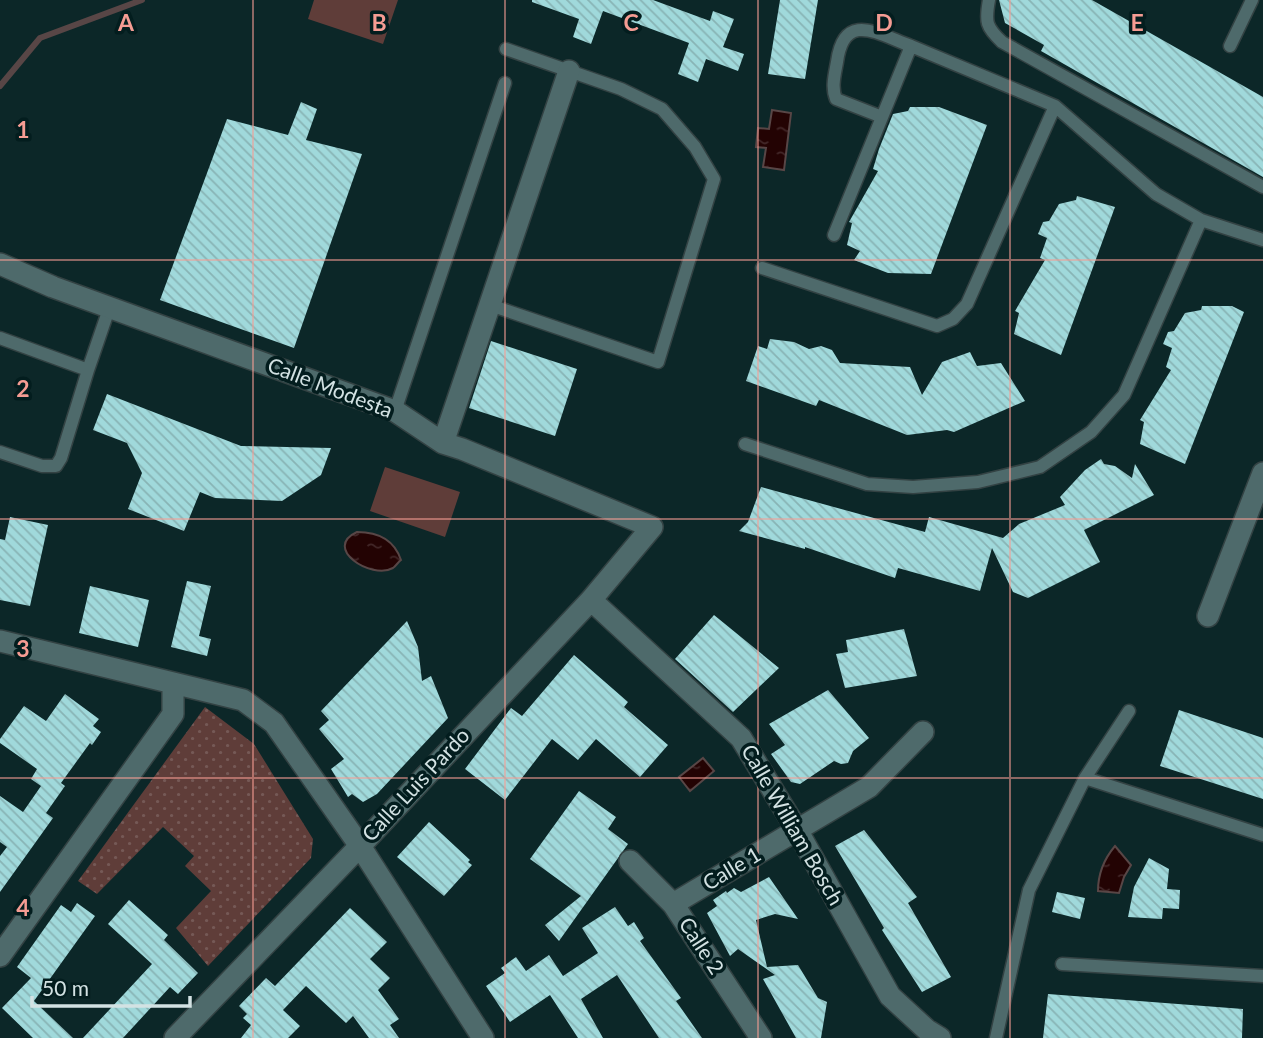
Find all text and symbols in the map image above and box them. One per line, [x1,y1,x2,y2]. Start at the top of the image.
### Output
text: A [117,8,135,36]
text: B [371,8,387,36]
text: C [623,8,639,36]
text: D [875,8,893,36]
text: E [1130,8,1144,36]
text: 1 [16,115,30,143]
street label: Calle Modesta [265,351,397,422]
text: 2 [16,374,30,402]
text: 3 [16,634,30,662]
street label: Calle Luis Pardo [356,722,474,846]
street label: Calle William Bosch [737,739,849,909]
street label: Calle 1 [698,841,765,895]
text: 4 [16,893,30,921]
street label: Calle 2 [675,912,730,978]
scale bar [32,964,189,1008]
text: 50 m [42,975,89,1000]

